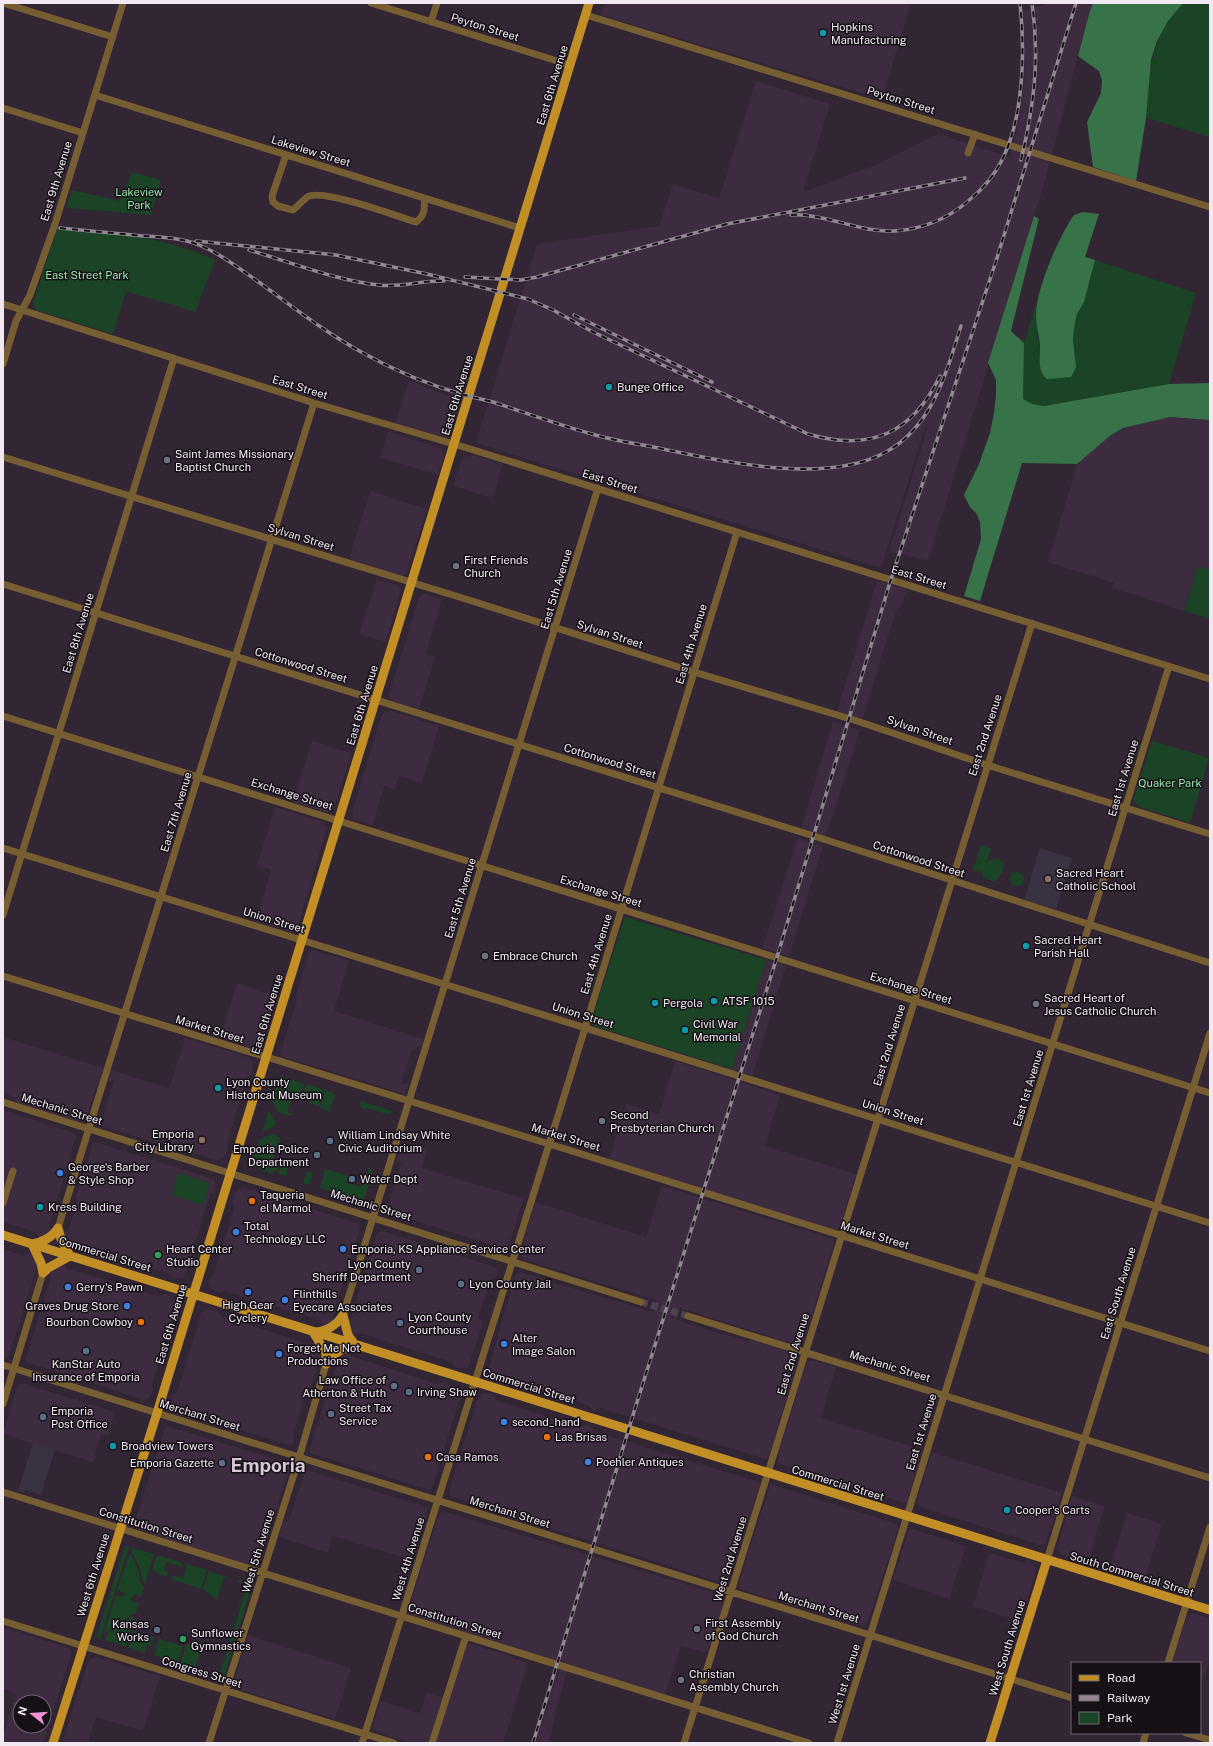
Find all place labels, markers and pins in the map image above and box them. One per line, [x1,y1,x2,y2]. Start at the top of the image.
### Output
place label: Hopkins Manufacturing [831,21,907,46]
marker: Hopkins Manufacturing [818,28,828,38]
place label: Bunge Office [617,381,684,393]
marker: Bunge Office [604,382,614,392]
place label: Saint James Missionary Baptist Church [175,448,294,473]
marker: Saint James Missionary Baptist Church [162,455,172,465]
place label: First Friends Church [464,554,529,579]
marker: First Friends Church [451,561,461,571]
place label: Sacred Heart Catholic School [1056,867,1136,892]
marker: Sacred Heart Catholic School [1043,874,1053,884]
place label: Sacred Heart Parish Hall [1034,934,1102,959]
marker: Sacred Heart Parish Hall [1021,941,1031,951]
place label: Embrace Church [493,950,578,962]
marker: Embrace Church [480,951,490,961]
place label: Sacred Heart of Jesus Catholic Church [1044,992,1156,1017]
place label: ATSF 1015 [722,995,775,1007]
marker: ATSF 1015 [709,996,719,1006]
place label: Pergola [663,997,703,1009]
marker: Pergola [650,998,660,1008]
marker: Sacred Heart of Jesus Catholic Church [1031,999,1041,1009]
place label: Civil War Memorial [693,1018,741,1043]
marker: Civil War Memorial [680,1025,690,1035]
place label: Lyon County Historical Museum [226,1076,322,1101]
marker: Lyon County Historical Museum [213,1083,223,1093]
place label: Second Presbyterian Church [610,1109,715,1134]
marker: Second Presbyterian Church [597,1116,607,1126]
place label: Emporia City Library [135,1128,194,1153]
place label: William Lindsay White Civic Auditorium [338,1129,450,1154]
marker: Emporia City Library [197,1135,207,1145]
marker: William Lindsay White Civic Auditorium [325,1136,335,1146]
place label: Emporia Police Department [233,1143,309,1168]
marker: Emporia Police Department [312,1150,322,1160]
place label: George's Barber & Style Shop [68,1161,150,1186]
marker: George's Barber & Style Shop [55,1168,65,1178]
place label: Water Dept [360,1173,418,1185]
marker: Water Dept [347,1174,357,1184]
place label: Taqueria el Marmol [260,1189,311,1214]
marker: Taqueria el Marmol [247,1196,257,1206]
place label: Kress Building [48,1201,122,1213]
marker: Kress Building [35,1202,45,1212]
place label: Total Technology LLC [244,1220,325,1245]
marker: Total Technology LLC [231,1227,241,1237]
place label: Heart Center Studio [166,1243,232,1268]
place label: Emporia, KS Appliance Service Center [351,1243,545,1255]
marker: Emporia, KS Appliance Service Center [338,1244,348,1254]
marker: Heart Center Studio [153,1250,163,1260]
place label: Lyon County Sheriff Department [312,1258,411,1283]
marker: Lyon County Sheriff Department [414,1265,424,1275]
place label: Lyon County Jail [469,1278,552,1290]
marker: Lyon County Jail [456,1279,466,1289]
place label: Gerry's Pawn [76,1281,143,1293]
marker: Gerry's Pawn [63,1282,73,1292]
marker: High Gear Cyclery [243,1287,253,1297]
place label: Flinthills Eyecare Associates [293,1288,392,1313]
marker: Flinthills Eyecare Associates [280,1295,290,1305]
place label: High Gear Cyclery [222,1299,274,1324]
place label: Graves Drug Store [25,1300,119,1312]
marker: Graves Drug Store [122,1301,132,1311]
place label: Lyon County Courthouse [408,1311,472,1336]
place label: Bourbon Cowboy [46,1316,133,1328]
marker: Bourbon Cowboy [136,1317,146,1327]
marker: Lyon County Courthouse [395,1318,405,1328]
place label: Alter Image Salon [512,1332,575,1357]
marker: Alter Image Salon [499,1339,509,1349]
place label: Forget Me Not Productions [287,1342,360,1367]
marker: KanStar Auto Insurance of Emporia [81,1346,91,1356]
marker: Forget Me Not Productions [274,1349,284,1359]
place label: KanStar Auto Insurance of Emporia [32,1358,140,1383]
place label: Law Office of Atherton & Huth [303,1374,387,1399]
marker: Law Office of Atherton & Huth [389,1381,399,1391]
place label: Irving Shaw [417,1386,477,1398]
marker: Irving Shaw [404,1387,414,1397]
place label: Street Tax Service [339,1402,392,1427]
place label: Emporia Post Office [51,1405,108,1430]
marker: Street Tax Service [326,1409,336,1419]
marker: Emporia Post Office [38,1412,48,1422]
place label: second_hand [512,1416,580,1428]
marker: second_hand [499,1417,509,1427]
place label: Las Brisas [555,1431,607,1443]
marker: Las Brisas [542,1432,552,1442]
place label: Broadview Towers [121,1440,214,1452]
marker: Broadview Towers [108,1441,118,1451]
place label: Casa Ramos [436,1451,499,1463]
marker: Casa Ramos [423,1452,433,1462]
place label: Poehler Antiques [596,1456,684,1468]
place label: Emporia Gazette [130,1457,214,1469]
marker: Poehler Antiques [583,1457,593,1467]
marker: Emporia Gazette [217,1458,227,1468]
place label: Cooper's Carts [1015,1504,1090,1516]
marker: Cooper's Carts [1002,1505,1012,1515]
place label: First Assembly of God Church [705,1617,781,1642]
place label: Kansas Works [112,1618,149,1643]
marker: First Assembly of God Church [692,1624,702,1634]
marker: Kansas Works [152,1625,162,1635]
place label: Sunflower Gymnastics [191,1627,251,1652]
marker: Sunflower Gymnastics [178,1634,188,1644]
place label: Christian Assembly Church [689,1668,779,1693]
marker: Christian Assembly Church [676,1675,686,1685]

